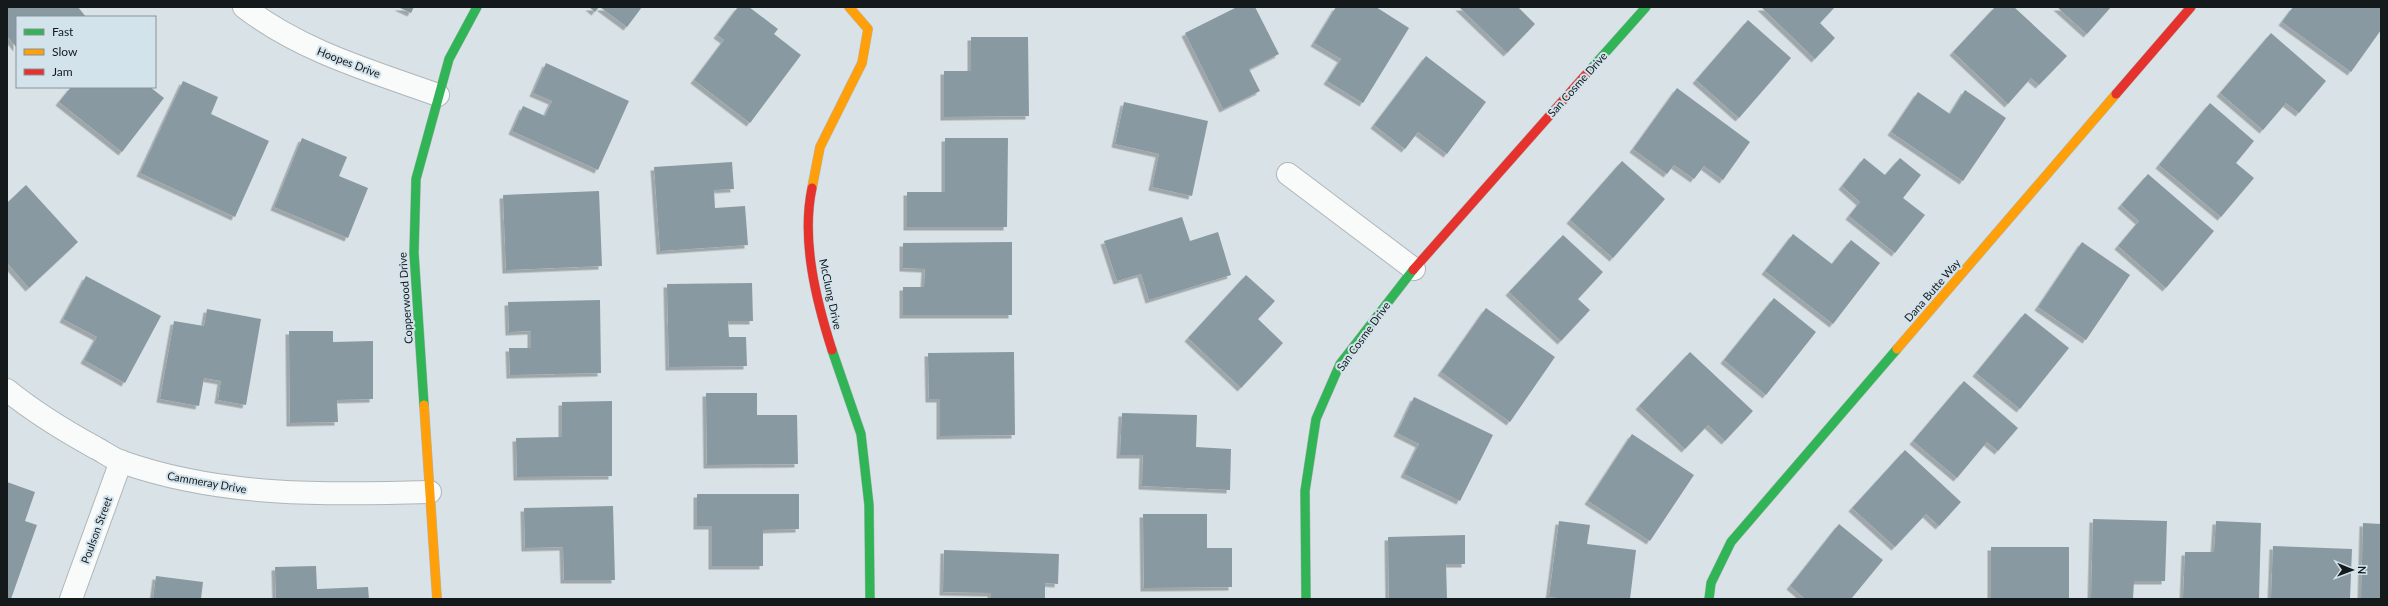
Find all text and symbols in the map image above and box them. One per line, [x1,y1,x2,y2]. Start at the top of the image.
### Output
legend [16,16,156,88]
text: Fast [52,24,74,39]
text: Slow [52,44,78,59]
street label: Hoopes Drive [316,44,383,80]
street label: San Cosme Drive [1545,49,1610,119]
text: Jam [52,64,73,79]
street label: Copperwood Drive [395,252,415,344]
street label: Dana Butte Way [1901,256,1963,324]
street label: McClung Drive [817,257,845,331]
street label: San Cosme Drive [1334,299,1393,373]
street label: Cammeray Drive [166,469,248,495]
street label: Poulson Street [78,495,114,565]
north arrow [2332,550,2372,590]
text: N [2356,566,2369,575]

